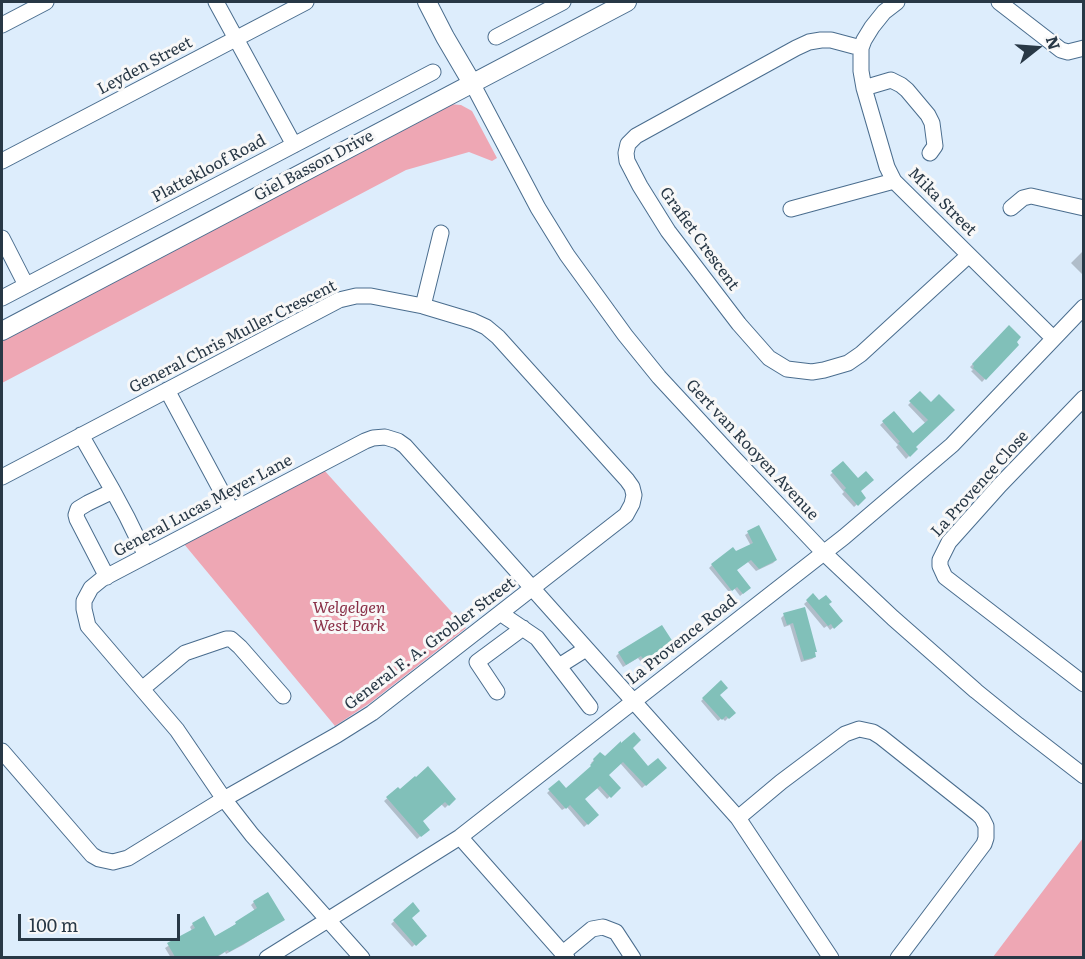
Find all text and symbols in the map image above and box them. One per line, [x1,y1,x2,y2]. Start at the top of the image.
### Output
north arrow [1007,18,1067,78]
street label: Leyden Street [94,33,196,99]
text: N [1041,33,1068,53]
street label: Giel Basson Drive [251,126,377,206]
street label: Plattekloof Road [149,131,269,207]
street label: Mika Street [904,164,980,240]
street label: Grafiet Crescent [655,184,743,294]
street label: General Chris Muller Crescent [126,276,340,398]
street label: Gert van Rooyen Avenue [682,376,822,524]
street label: La Provence Close [927,427,1033,541]
street label: General Lucas Meyer Lane [110,451,296,561]
street label: General F. A. Grobler Street [341,574,519,714]
street label: La Provence Road [623,591,741,689]
park label: Welgelgen West Park [313,598,385,636]
scale bar [21,902,183,940]
text: 100 m [29,911,78,938]

